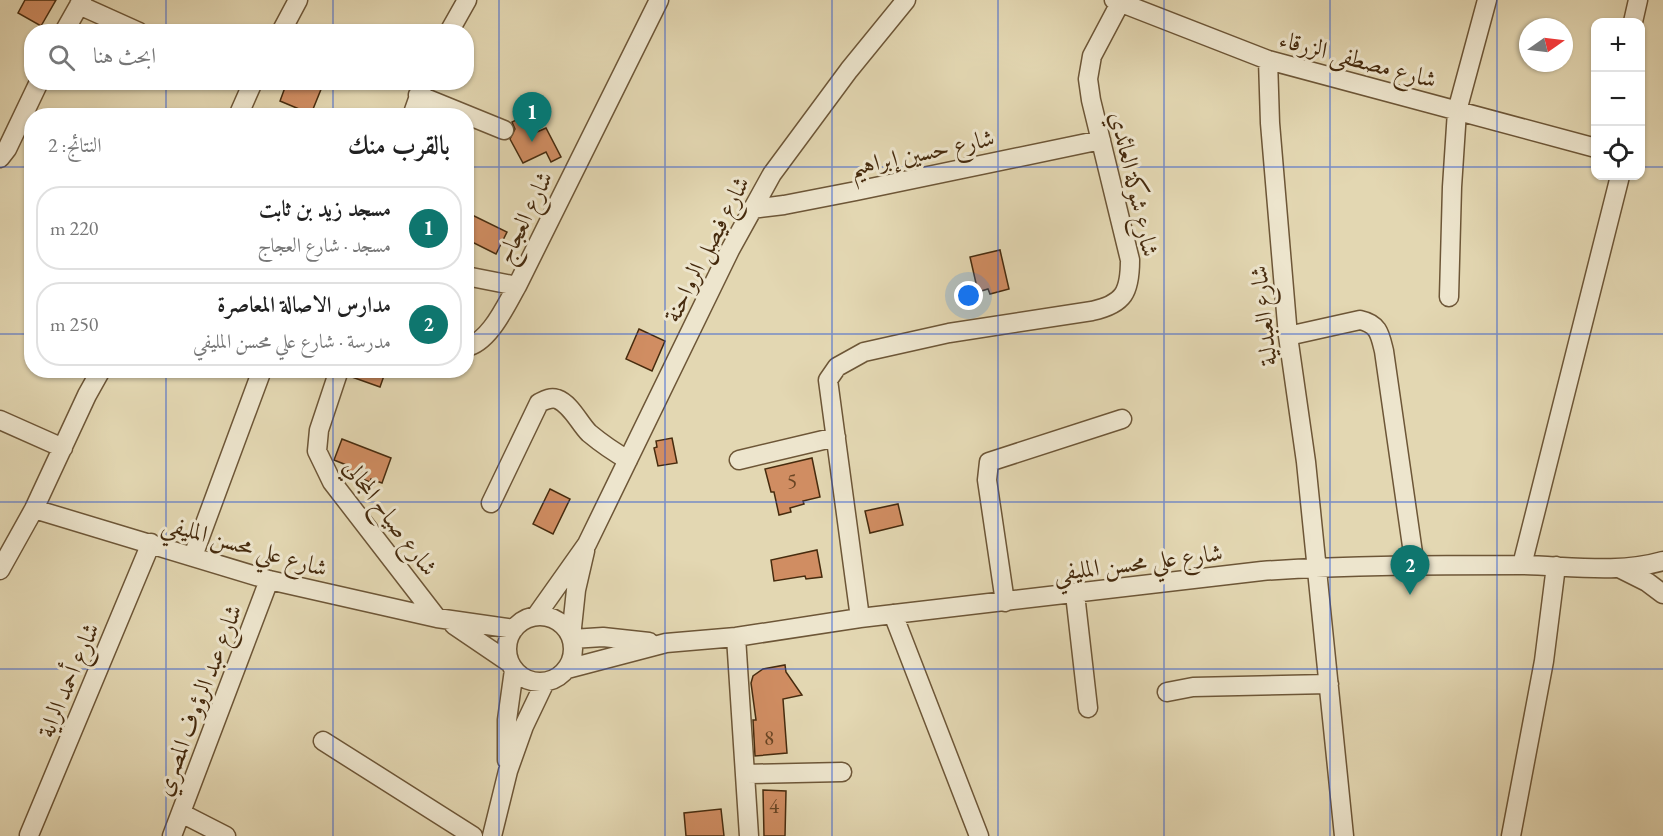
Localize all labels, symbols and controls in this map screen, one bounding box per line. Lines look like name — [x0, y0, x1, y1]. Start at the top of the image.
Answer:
north arrow — [1519, 18, 1573, 72]
map controls — [1591, 18, 1645, 180]
button: + — [1591, 18, 1645, 72]
street label: شارع مصطفى الزرقاء — [1275, 23, 1440, 100]
search box — [24, 24, 474, 90]
icon: search — [45, 41, 78, 74]
text: ابحث هنا — [93, 41, 156, 70]
button: − — [1591, 72, 1645, 126]
pin: 1 — [512, 92, 552, 142]
street label: شارع شوكة العائدي — [1098, 108, 1167, 261]
street label: شارع حسين إبراهيم — [847, 122, 999, 191]
button: locate — [1591, 126, 1645, 180]
text: بالقرب منك — [348, 128, 450, 162]
text: النتائج: 2 — [48, 132, 102, 158]
street label: شارع العجاج — [488, 166, 565, 271]
street label: شارع فيصل الرواحنة — [656, 171, 761, 330]
text: مسجد زيد بن ثابت — [259, 194, 391, 223]
text: 220 m — [50, 215, 98, 241]
text: 1 — [423, 215, 434, 241]
text: مسجد · شارع العجاج — [257, 232, 391, 258]
street label: شارع العبدلية — [1242, 264, 1289, 368]
your location — [954, 281, 983, 310]
text: مدارس الاصالة المعاصرة — [217, 290, 391, 319]
text: 250 m — [50, 311, 98, 337]
text: 2 — [423, 311, 434, 337]
text: مدرسة · شارع علي محسن المليفي — [193, 328, 391, 354]
street label: شارع صياح المجالي — [332, 452, 445, 585]
house number: 5 — [787, 467, 797, 494]
street label: شارع علي محسن المليفي — [157, 507, 331, 591]
street label: شارع علي محسن المليفي — [1052, 536, 1225, 596]
pin: 2 — [1390, 546, 1430, 595]
street label: شارع عبد الرؤوف المصري — [147, 600, 253, 802]
street label: شارع أحمد الراية — [29, 617, 111, 744]
house number: 8 — [764, 724, 774, 751]
house number: 4 — [769, 792, 780, 819]

